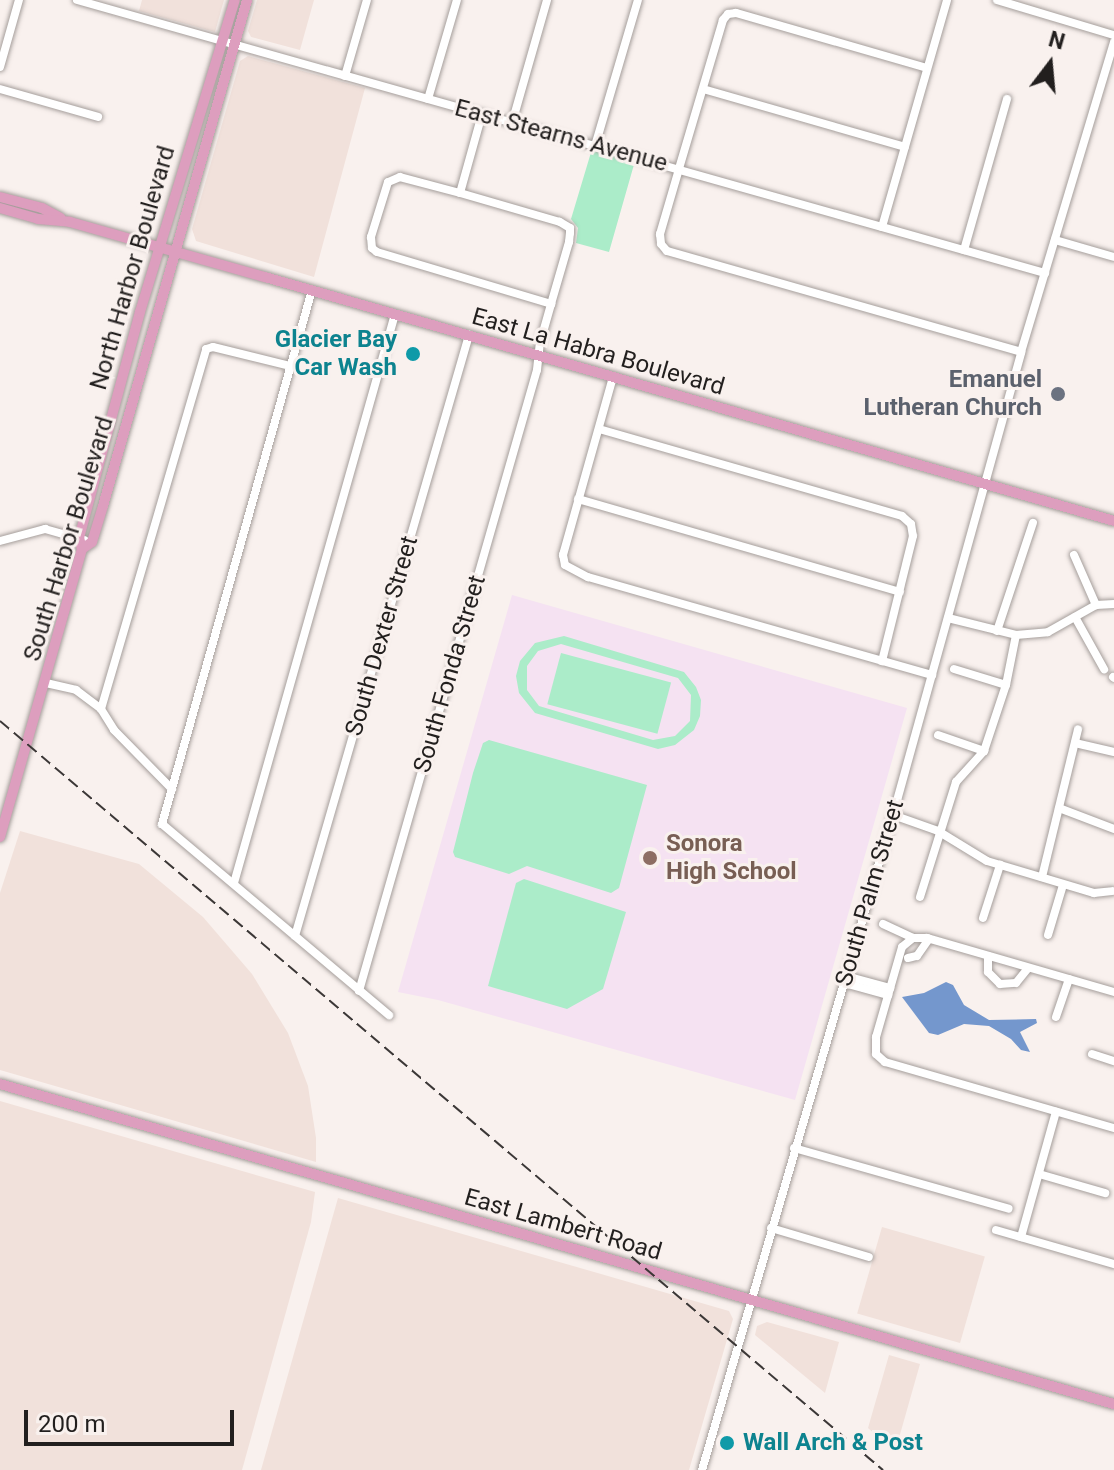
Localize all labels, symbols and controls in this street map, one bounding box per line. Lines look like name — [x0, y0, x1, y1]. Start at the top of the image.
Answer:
north arrow — [1010, 24, 1090, 104]
text: N — [1046, 26, 1068, 55]
street label: East Stearns Avenue — [452, 94, 670, 178]
street label: North Harbor Boulevard — [84, 143, 182, 393]
street label: East La Habra Boulevard — [468, 302, 728, 402]
place label: Glacier Bay Car Wash — [275, 326, 397, 382]
marker: Glacier Bay Car Wash — [404, 345, 422, 363]
place label: Emanuel Lutheran Church — [864, 366, 1042, 422]
marker: Emanuel Lutheran Church — [1049, 385, 1067, 403]
street label: South Harbor Boulevard — [18, 413, 120, 665]
street label: South Dexter Street — [340, 533, 424, 739]
street label: South Fonda Street — [408, 572, 492, 776]
street label: South Palm Street — [830, 797, 910, 989]
place label: Sonora High School — [666, 830, 797, 886]
marker: Sonora High School — [641, 849, 659, 867]
street label: East Lambert Road — [461, 1183, 665, 1267]
scale bar — [28, 1394, 238, 1444]
text: 200 m — [38, 1410, 105, 1438]
place label: Wall Arch & Post — [743, 1429, 923, 1457]
marker: Wall Arch & Post — [718, 1434, 736, 1452]

